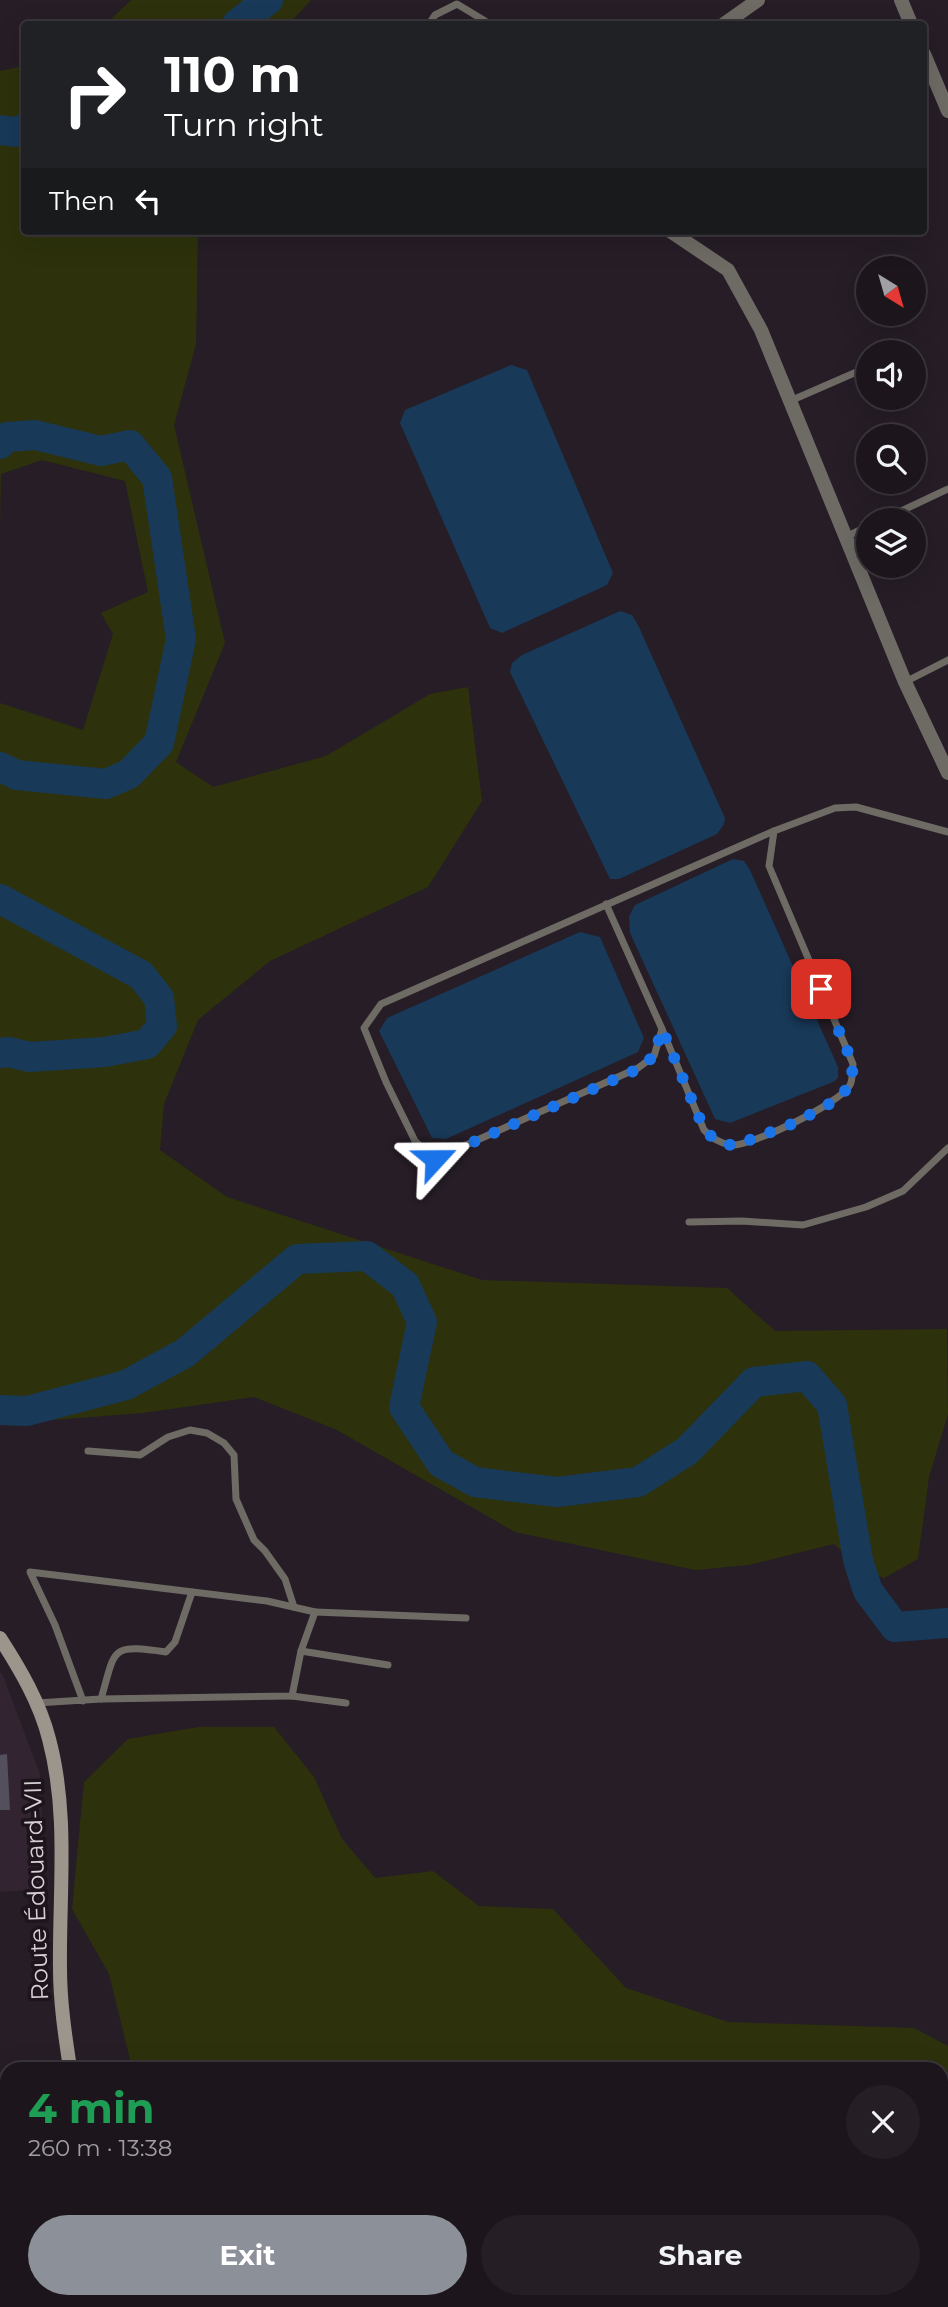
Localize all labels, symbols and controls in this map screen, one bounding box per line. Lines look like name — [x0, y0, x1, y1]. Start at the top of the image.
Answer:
text: 110 m — [164, 45, 301, 104]
icon: right — [49, 49, 140, 140]
text: Turn right — [164, 105, 324, 144]
icon: left — [129, 182, 167, 220]
text: Then — [49, 185, 115, 217]
north arrow — [856, 256, 926, 326]
map controls — [856, 256, 926, 578]
button: sound — [856, 340, 926, 410]
button: search — [856, 424, 926, 494]
button: layers — [856, 508, 926, 578]
pin — [791, 959, 851, 1019]
icon: arrive — [802, 970, 840, 1008]
position arrow — [398, 1122, 472, 1196]
street label: Route Édouard-VII — [18, 1779, 54, 2001]
text: 4 min — [28, 2082, 155, 2134]
button: close — [846, 2085, 920, 2159]
text: 260 m · 13:38 — [28, 2134, 172, 2162]
button: Exit — [28, 2215, 467, 2295]
button: Share — [481, 2215, 920, 2295]

